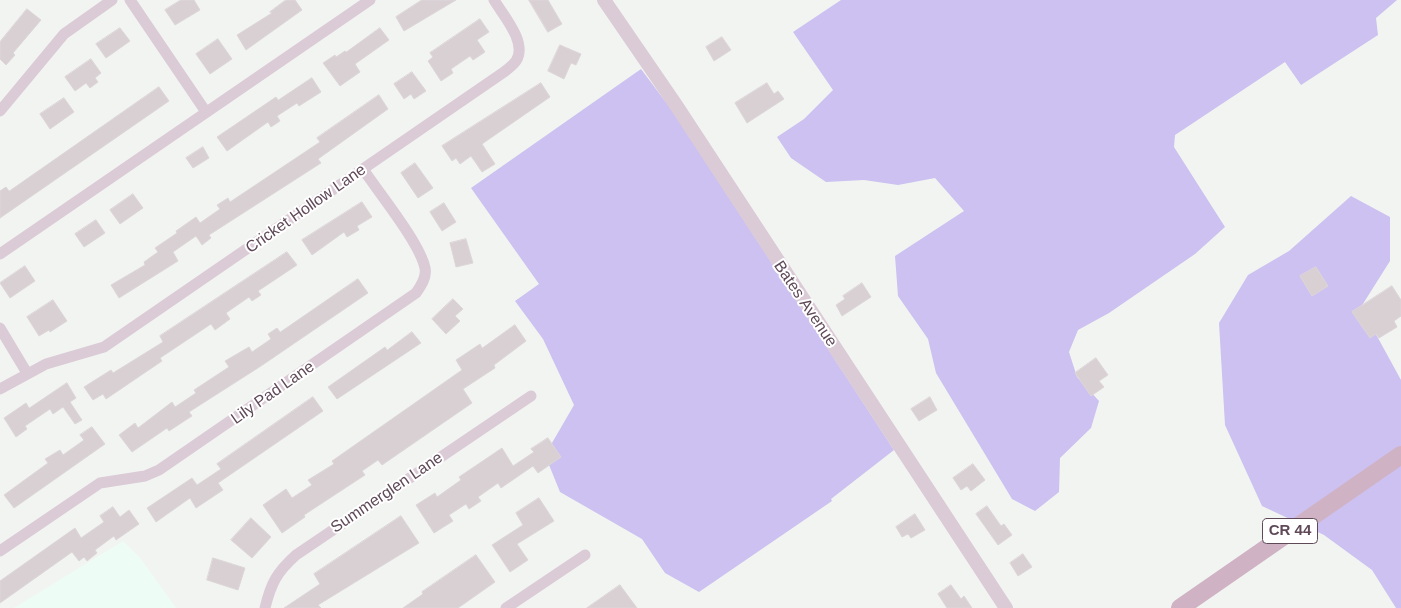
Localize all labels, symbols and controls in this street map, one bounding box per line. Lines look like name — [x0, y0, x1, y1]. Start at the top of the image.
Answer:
street label: Cricket Hollow Lane — [242, 160, 370, 258]
street label: Bates Avenue — [769, 257, 841, 351]
street label: Lily Pad Lane — [228, 357, 318, 429]
street label: Summerglen Lane — [327, 448, 447, 538]
road number: CR 44 — [1262, 518, 1318, 544]

